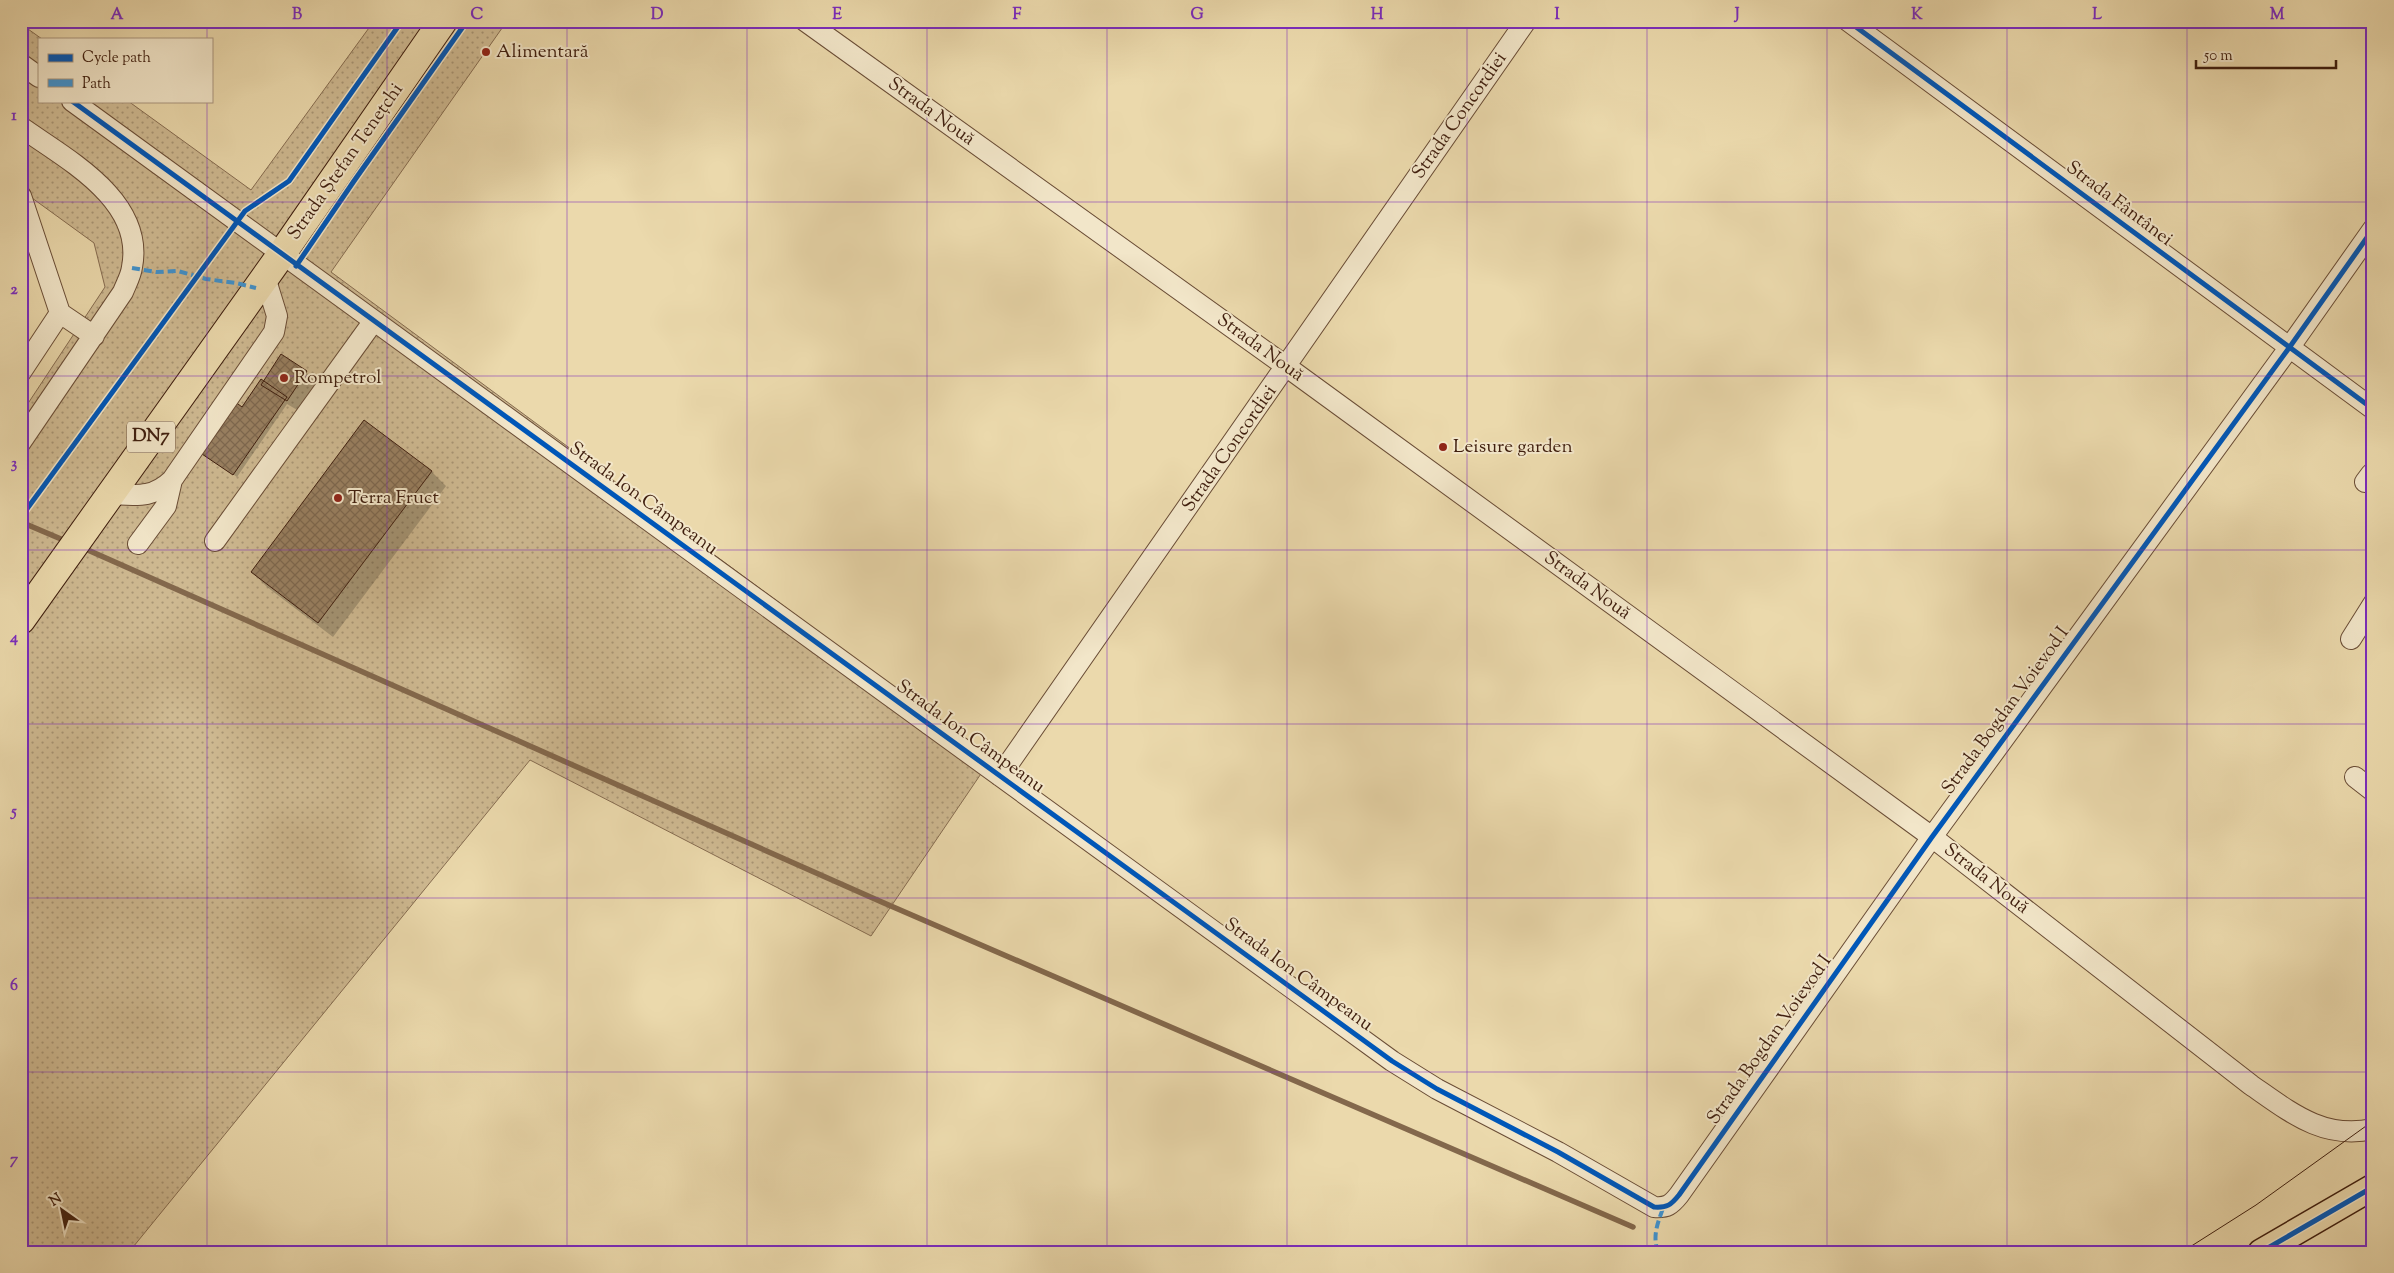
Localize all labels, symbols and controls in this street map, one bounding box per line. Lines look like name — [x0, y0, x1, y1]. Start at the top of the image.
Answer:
text: A — [111, 4, 124, 27]
text: B — [292, 4, 302, 27]
text: C — [471, 4, 484, 27]
text: D — [651, 4, 664, 27]
text: E — [832, 4, 842, 27]
text: F — [1013, 4, 1022, 27]
text: G — [1190, 4, 1204, 27]
text: H — [1371, 4, 1384, 27]
text: I — [1554, 4, 1560, 27]
text: J — [1733, 4, 1740, 27]
text: K — [1911, 4, 1923, 27]
text: L — [2092, 4, 2102, 27]
text: M — [2270, 4, 2285, 27]
legend — [38, 38, 212, 102]
scale bar — [2196, 38, 2336, 70]
place label: Alimentară — [496, 39, 589, 66]
marker: Alimentară — [480, 46, 492, 58]
text: 50 m — [2203, 46, 2233, 67]
street label: Strada Concordiei — [1406, 47, 1514, 185]
text: Cycle path — [82, 48, 151, 69]
street label: Strada Nouă — [882, 71, 980, 153]
text: Path — [82, 74, 111, 95]
street label: Strada Ștefan Tenețchi — [282, 78, 410, 246]
text: 1 — [11, 105, 17, 128]
street label: Strada Fântânei — [2060, 155, 2178, 253]
text: 2 — [10, 279, 18, 302]
street label: Strada Nouă — [1211, 307, 1309, 389]
place label: Rompetrol — [294, 365, 382, 392]
marker: Rompetrol — [278, 372, 290, 384]
street label: Strada Concordiei — [1176, 380, 1284, 518]
road number: DN7 — [127, 422, 175, 452]
place label: Leisure garden — [1453, 434, 1573, 461]
street label: Strada Ion Câmpeanu — [563, 436, 723, 562]
marker: Leisure garden — [1437, 441, 1449, 453]
text: 3 — [11, 453, 18, 476]
place label: Terra Fruct — [348, 485, 439, 512]
marker: Terra Fruct — [332, 492, 344, 504]
street label: Strada Nouă — [1538, 545, 1636, 627]
street label: Strada Bogdan Voievod I — [1936, 621, 2076, 801]
text: 4 — [9, 627, 18, 650]
street label: Strada Ion Câmpeanu — [890, 674, 1050, 800]
text: 5 — [9, 801, 17, 824]
street label: Strada Nouă — [1938, 837, 2035, 921]
street label: Strada Ion Câmpeanu — [1218, 912, 1378, 1038]
street label: Strada Bogdan Voievod I — [1701, 950, 1839, 1130]
text: 6 — [10, 975, 18, 998]
text: 7 — [10, 1149, 19, 1172]
north arrow — [38, 1186, 88, 1236]
text: N — [46, 1189, 66, 1212]

